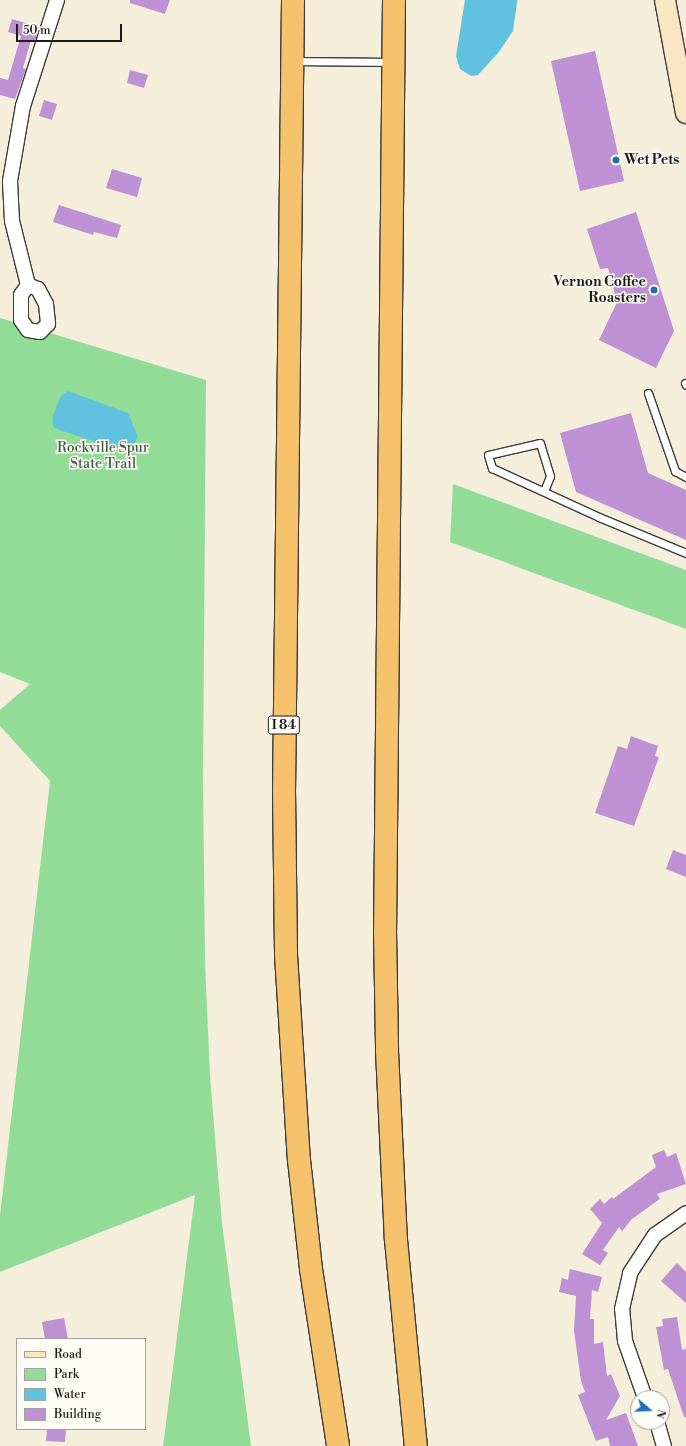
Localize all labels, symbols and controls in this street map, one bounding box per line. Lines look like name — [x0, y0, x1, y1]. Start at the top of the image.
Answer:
scale bar — [18, 16, 124, 42]
text: 50 m — [23, 23, 51, 38]
place label: Wet Pets — [624, 152, 679, 168]
marker: Wet Pets — [611, 155, 621, 165]
place label: Vernon Coffee Roasters — [553, 274, 646, 306]
marker: Vernon Coffee Roasters — [649, 285, 659, 295]
park label: Rockville Spur State Trail — [57, 440, 149, 472]
road number: I 84 — [267, 714, 301, 736]
legend — [16, 1338, 146, 1430]
text: Road — [54, 1347, 82, 1362]
text: Park — [54, 1367, 79, 1382]
text: Water — [54, 1387, 86, 1402]
north arrow — [630, 1390, 670, 1430]
text: Building — [54, 1407, 101, 1422]
text: N — [652, 1407, 668, 1420]

